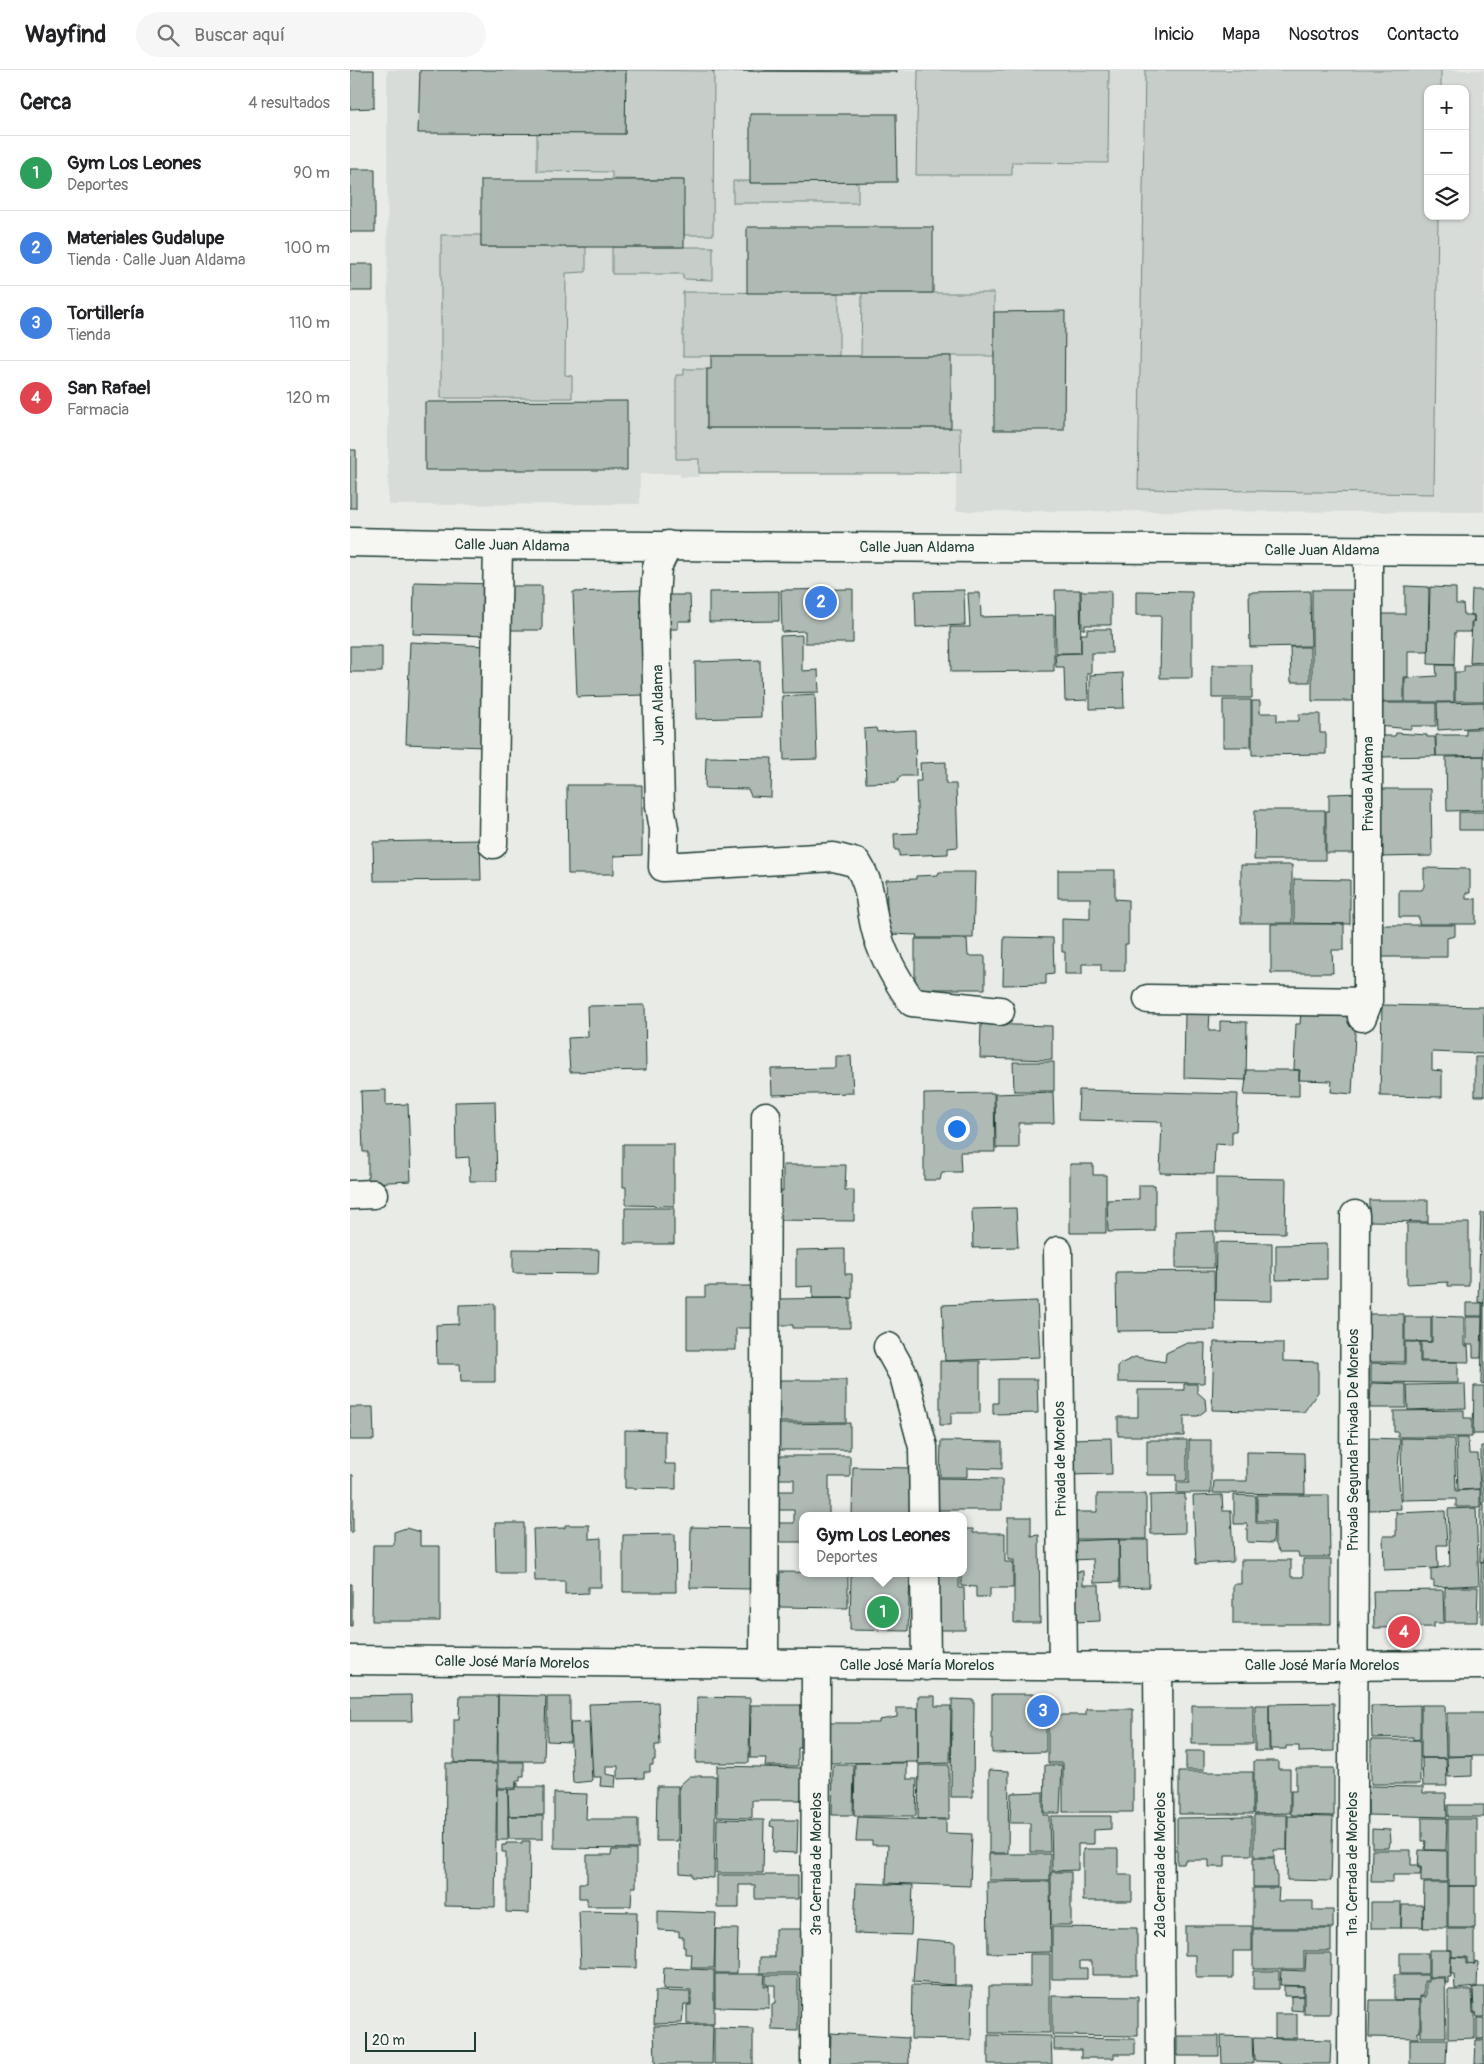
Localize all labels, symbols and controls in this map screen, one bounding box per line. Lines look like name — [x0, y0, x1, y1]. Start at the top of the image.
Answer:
search box — [136, 12, 486, 57]
text: Wayfind — [25, 20, 106, 49]
icon: search — [154, 21, 182, 49]
text: Buscar aquí — [194, 23, 285, 47]
text: Inicio — [1153, 23, 1194, 46]
text: Mapa — [1222, 23, 1260, 46]
text: Nosotros — [1288, 23, 1359, 46]
text: Contacto — [1387, 23, 1459, 46]
map controls — [1424, 85, 1469, 220]
button: + — [1424, 85, 1469, 130]
text: Cerca — [20, 89, 71, 116]
text: 4 resultados — [248, 93, 330, 113]
button: − — [1424, 130, 1469, 175]
text: Gym Los Leones — [67, 151, 201, 175]
text: 1 — [33, 163, 39, 183]
text: 90 m — [293, 163, 330, 183]
text: Deportes — [67, 175, 128, 195]
button: layers — [1424, 175, 1469, 220]
text: Materiales Gudalupe — [67, 226, 224, 250]
text: 2 — [32, 238, 40, 258]
text: 100 m — [284, 238, 330, 258]
text: Tienda · Calle Juan Aldama — [67, 250, 245, 270]
text: Tortillería — [67, 301, 144, 325]
text: 3 — [32, 313, 40, 333]
text: 110 m — [289, 313, 330, 333]
text: Tienda — [67, 325, 111, 345]
text: San Rafael — [67, 376, 151, 400]
text: 4 — [31, 388, 41, 408]
text: 120 m — [286, 388, 330, 408]
text: Farmacia — [67, 400, 129, 420]
street label: Calle Juan Aldama — [454, 535, 570, 556]
street label: Calle Juan Aldama — [860, 538, 974, 557]
street label: Calle Juan Aldama — [1265, 541, 1379, 560]
pin: 2 — [805, 583, 837, 621]
street label: Juan Aldama — [648, 664, 669, 746]
street label: Privada Aldama — [1359, 736, 1378, 832]
your location — [944, 1116, 970, 1142]
street label: Privada Segunda Privada De Morelos — [1344, 1328, 1363, 1551]
street label: Privada de Morelos — [1050, 1401, 1071, 1517]
popup — [799, 1512, 967, 1577]
text: Gym Los Leones — [816, 1523, 950, 1547]
text: Deportes — [816, 1547, 877, 1567]
pin: 1 — [867, 1593, 899, 1631]
pin: 4 — [1388, 1613, 1420, 1651]
street label: Calle José María Morelos — [435, 1652, 590, 1673]
street label: Calle José María Morelos — [840, 1656, 994, 1675]
street label: Calle José María Morelos — [1245, 1656, 1399, 1675]
pin: 3 — [1027, 1692, 1059, 1730]
street label: 1ra. Cerrada de Morelos — [1343, 1791, 1362, 1936]
street label: 3ra Cerrada de Morelos — [807, 1792, 826, 1936]
street label: 2da Cerrada de Morelos — [1151, 1792, 1170, 1938]
scale bar — [365, 2029, 476, 2052]
text: 20 m — [372, 2032, 405, 2049]

